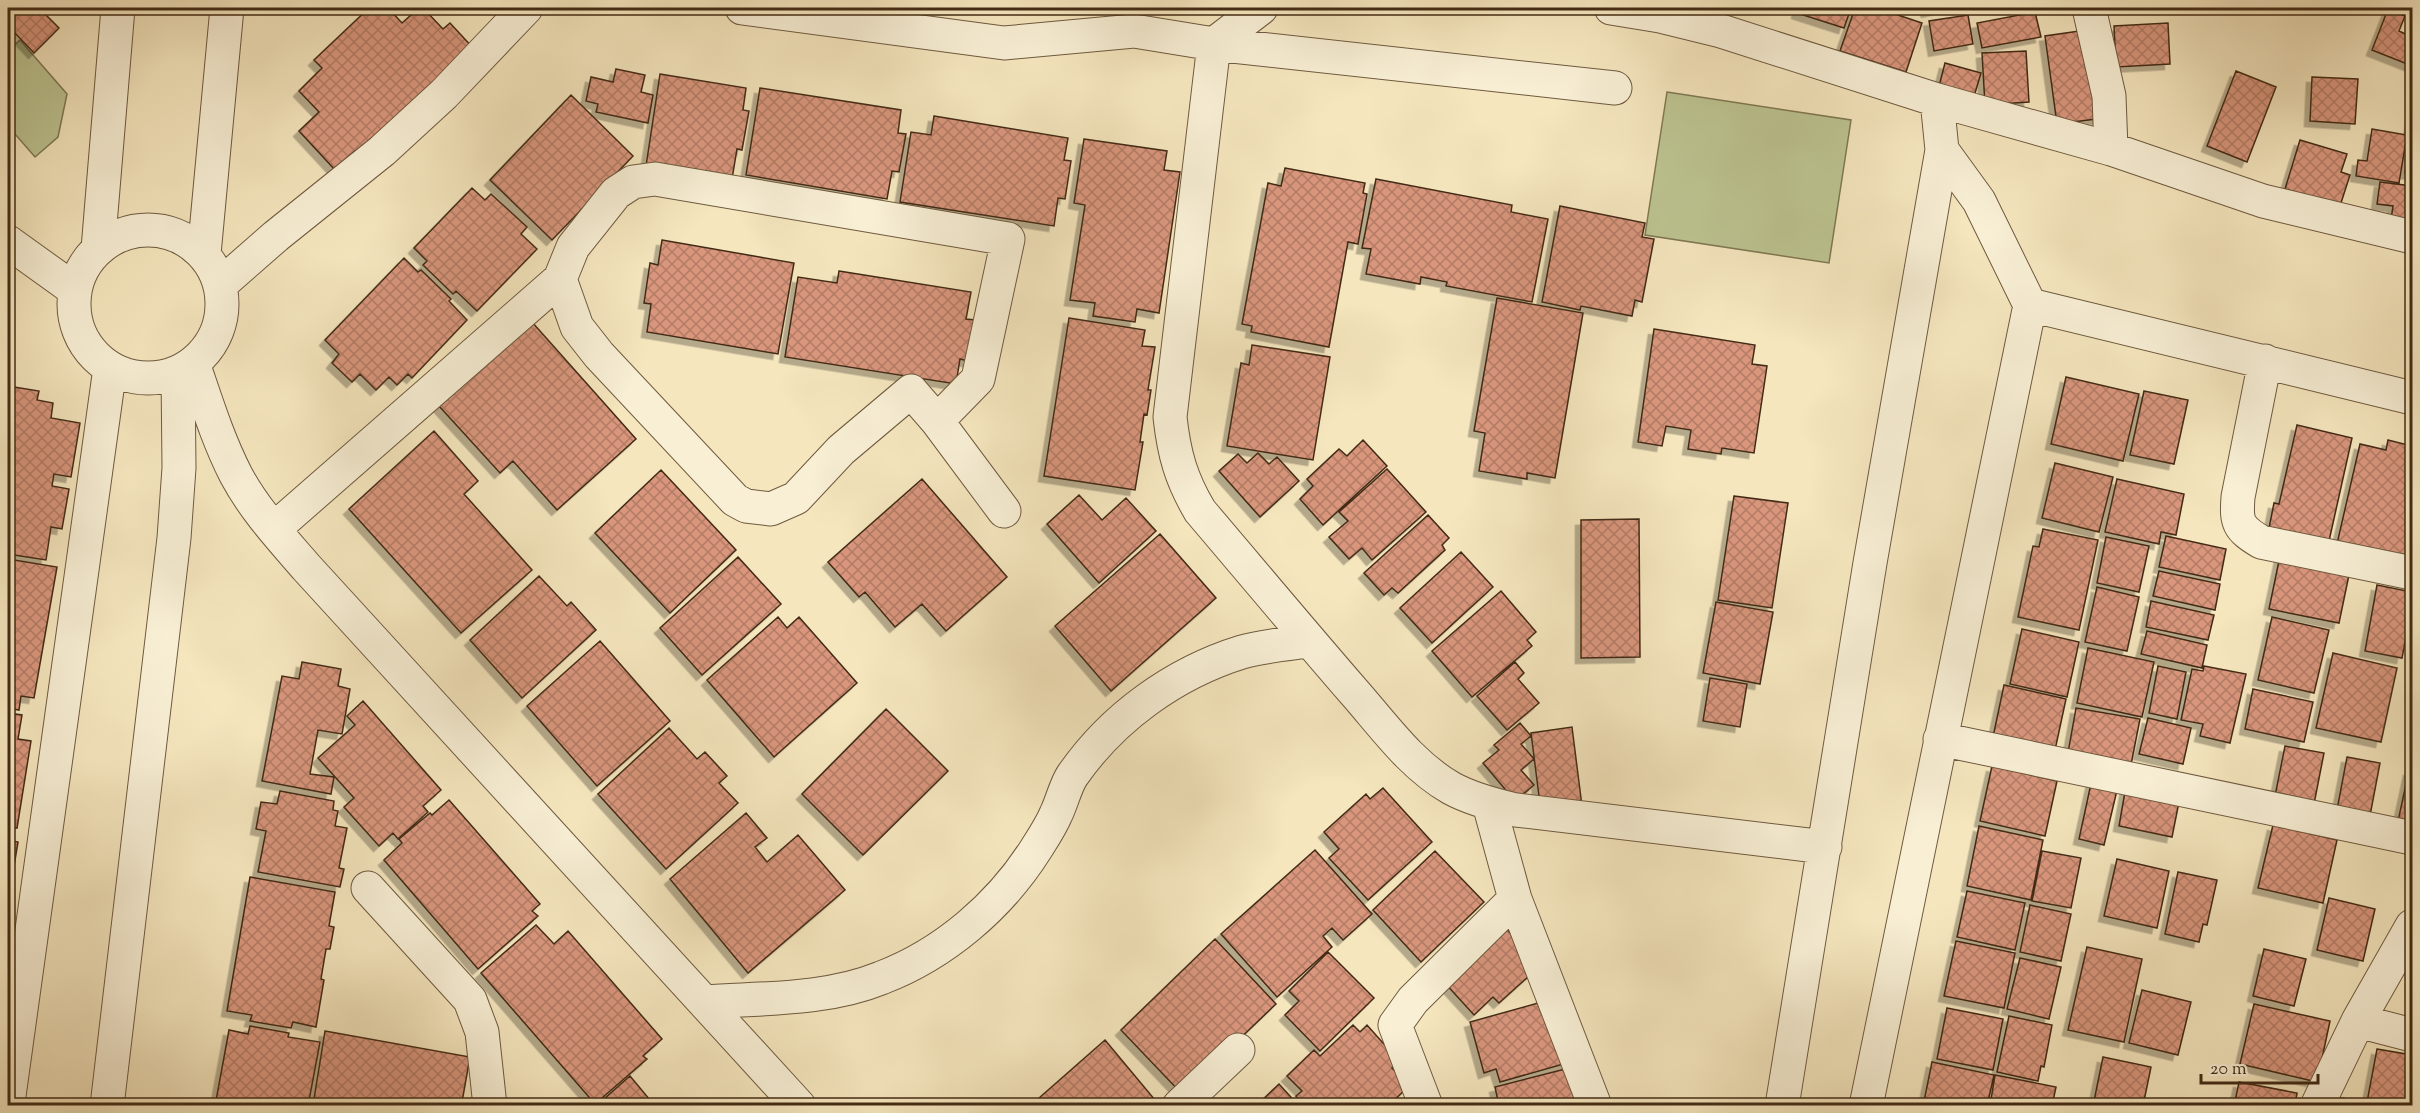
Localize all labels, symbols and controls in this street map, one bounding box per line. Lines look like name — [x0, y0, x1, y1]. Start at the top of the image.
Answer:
scale bar — [2201, 1047, 2318, 1085]
text: 20 m — [2210, 1057, 2247, 1083]

